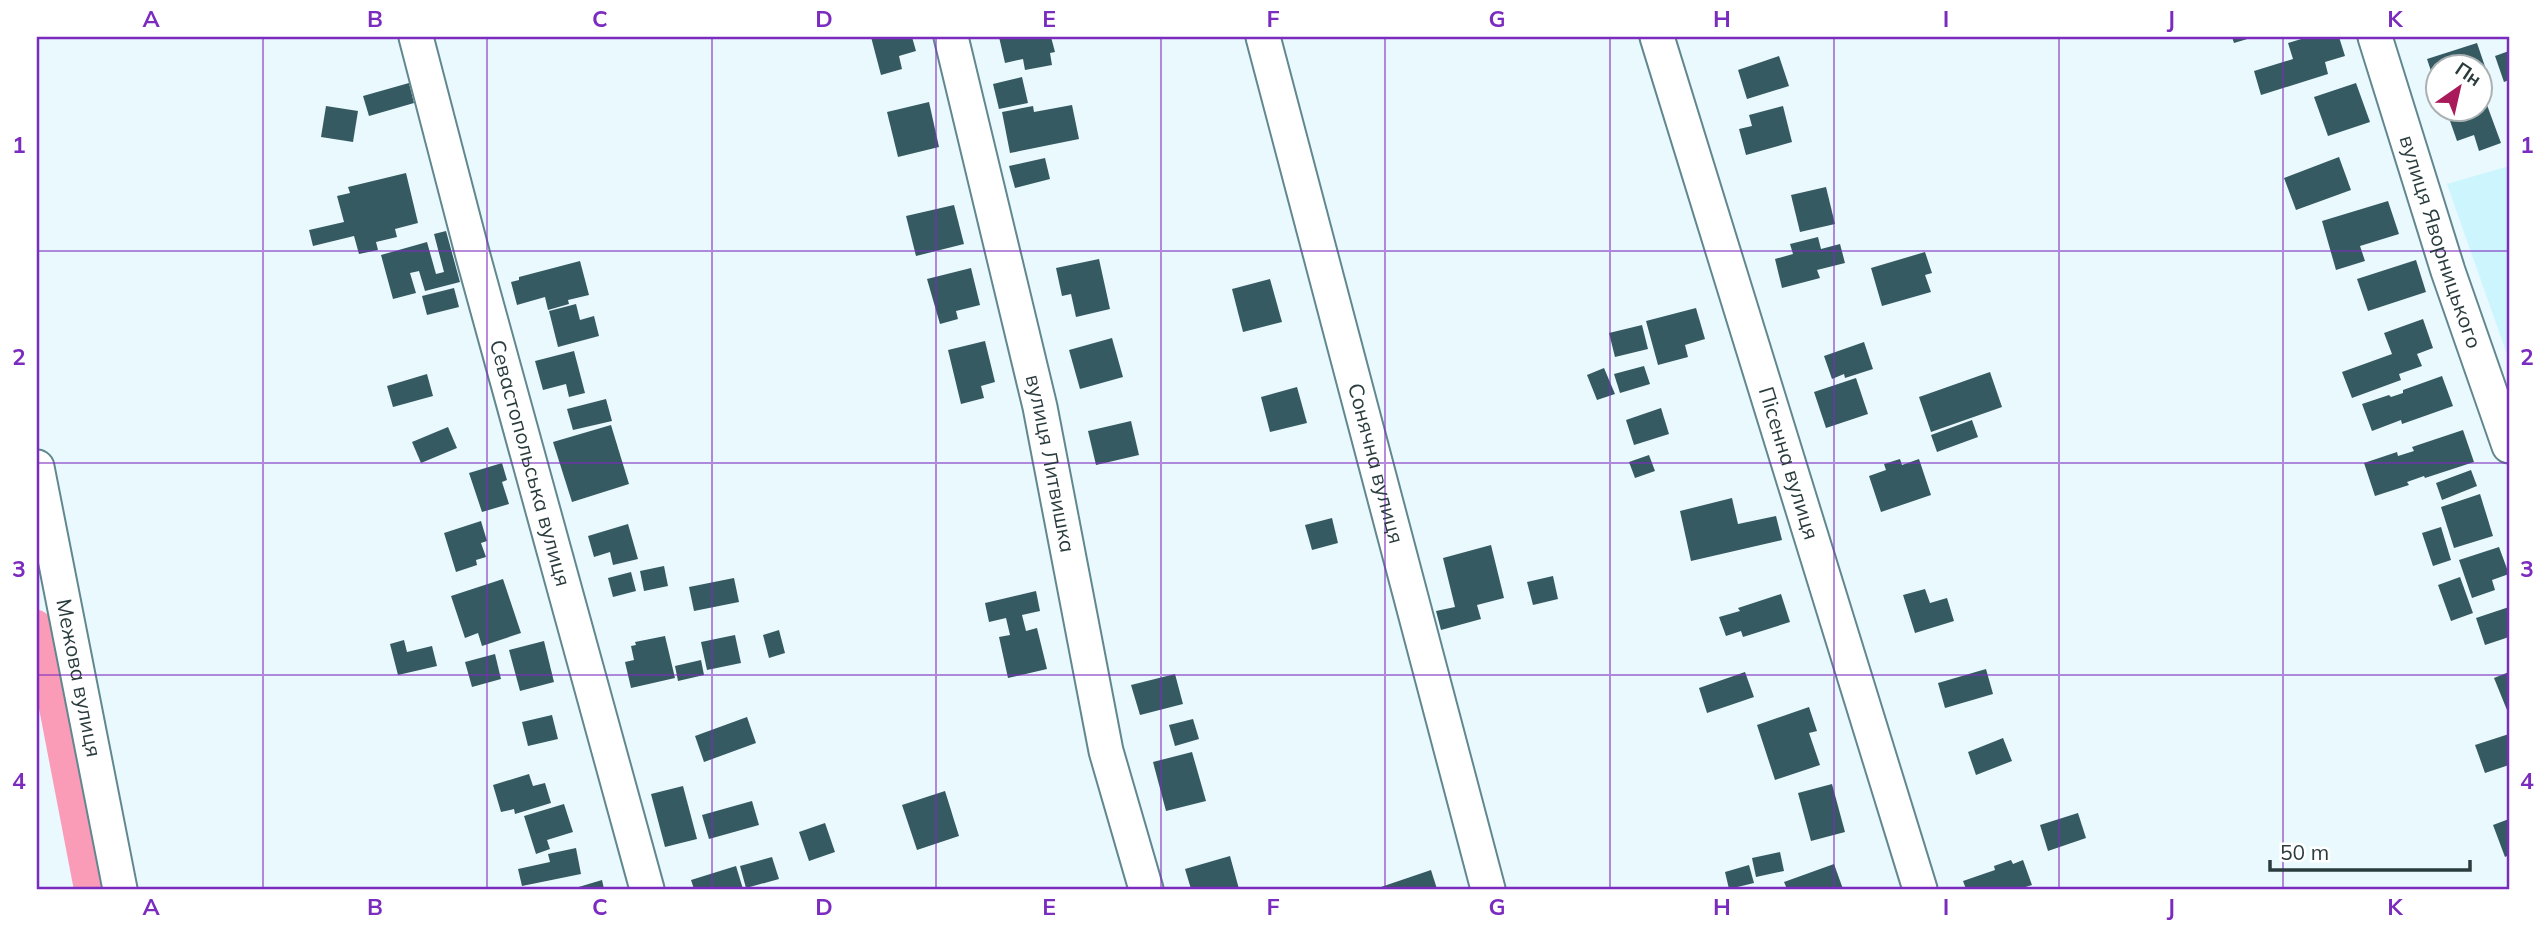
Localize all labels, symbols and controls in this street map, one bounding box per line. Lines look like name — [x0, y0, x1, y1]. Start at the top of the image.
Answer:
text: A — [142, 4, 160, 33]
text: B — [367, 4, 383, 33]
text: C — [592, 4, 608, 33]
text: D — [815, 4, 833, 33]
text: E — [1042, 4, 1056, 33]
text: F — [1266, 4, 1280, 33]
text: G — [1488, 4, 1506, 33]
text: H — [1713, 4, 1731, 33]
text: I — [1943, 4, 1949, 33]
text: J — [2167, 4, 2175, 33]
text: K — [2387, 4, 2404, 33]
north arrow — [2424, 52, 2494, 122]
text: Пн — [2451, 57, 2486, 91]
text: 1 — [12, 130, 26, 159]
text: 1 — [2520, 130, 2534, 159]
street label: вулиця Яворницького — [2394, 132, 2488, 352]
street label: Севастопольська вулиця — [485, 337, 577, 589]
text: 2 — [12, 342, 26, 371]
text: 2 — [2520, 342, 2534, 371]
street label: вулиця Литвишка — [1021, 372, 1082, 554]
street label: Сонячна вулиця — [1343, 380, 1410, 546]
street label: Пісенна вулиця — [1754, 383, 1825, 542]
text: 3 — [12, 554, 26, 583]
text: 3 — [2520, 554, 2534, 583]
street label: Межова вулиця — [51, 597, 108, 759]
text: 4 — [12, 766, 26, 795]
text: 4 — [2520, 766, 2534, 795]
scale bar — [2270, 828, 2469, 872]
text: 50 m — [2280, 839, 2329, 865]
text: A — [142, 892, 160, 921]
text: B — [367, 892, 383, 921]
text: C — [592, 892, 608, 921]
text: D — [815, 892, 833, 921]
text: E — [1042, 892, 1056, 921]
text: F — [1266, 892, 1280, 921]
text: G — [1488, 892, 1506, 921]
text: H — [1713, 892, 1731, 921]
text: I — [1943, 892, 1949, 921]
text: J — [2167, 892, 2175, 921]
text: K — [2387, 892, 2404, 921]

